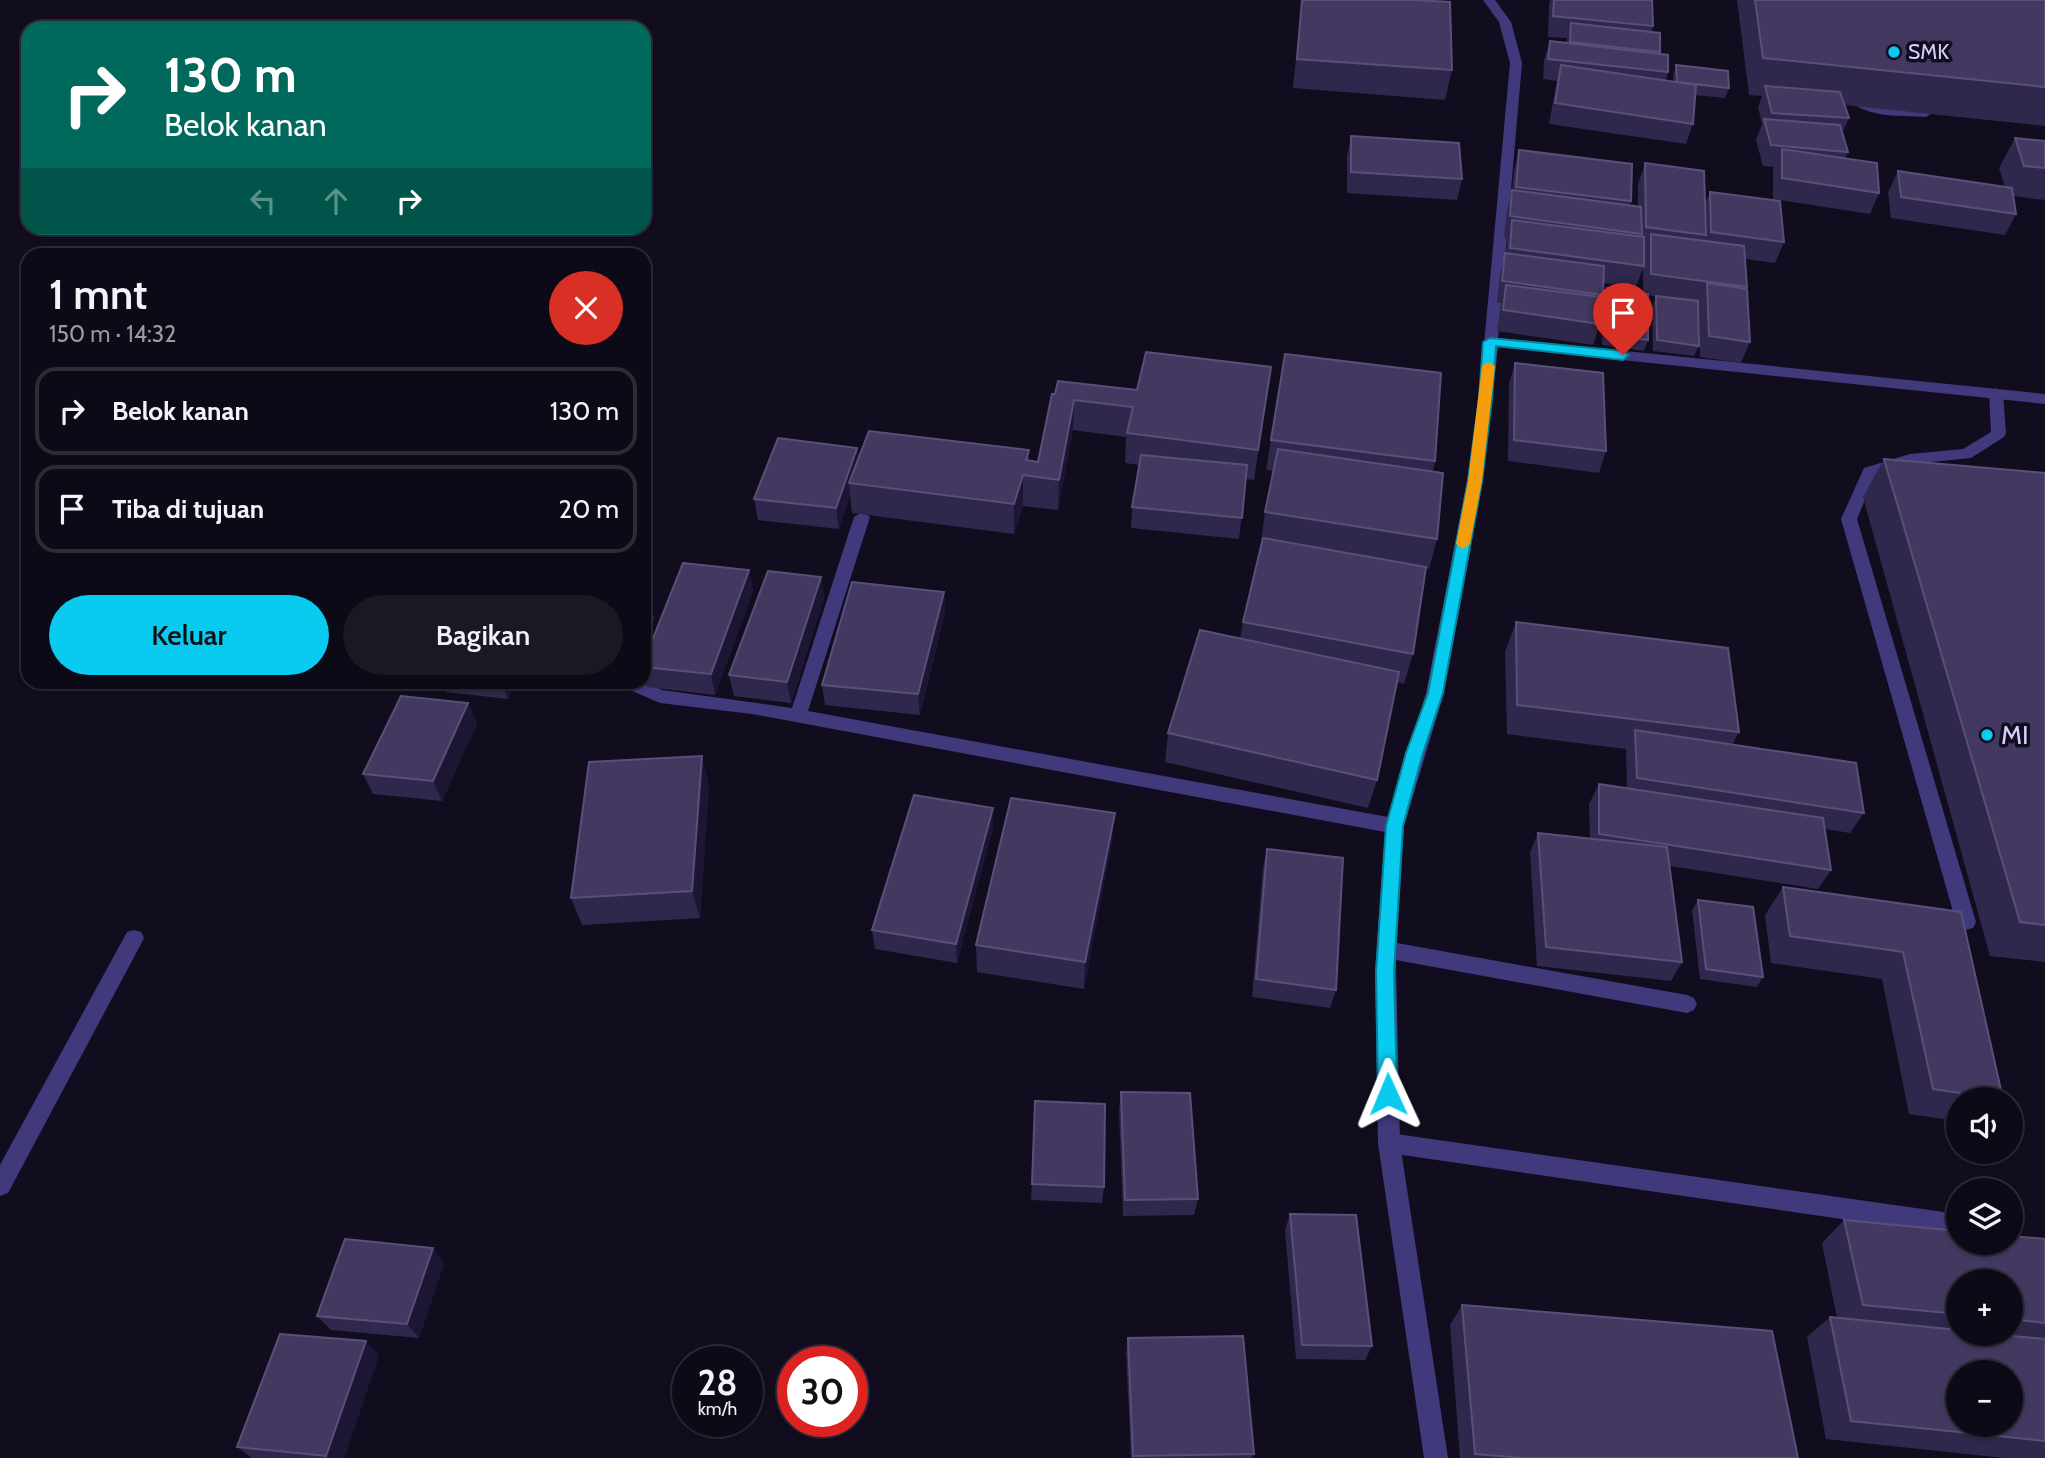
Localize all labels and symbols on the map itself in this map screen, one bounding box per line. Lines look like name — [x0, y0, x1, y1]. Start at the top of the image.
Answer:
place label: SMK — [1908, 39, 1949, 64]
marker: SMK — [1886, 44, 1902, 60]
pin — [1593, 283, 1653, 355]
place label: MI — [2001, 719, 2029, 751]
marker: MI — [1979, 727, 1995, 743]
position arrow — [1351, 1057, 1425, 1131]
speed limit sign: 30 — [777, 1346, 868, 1437]

